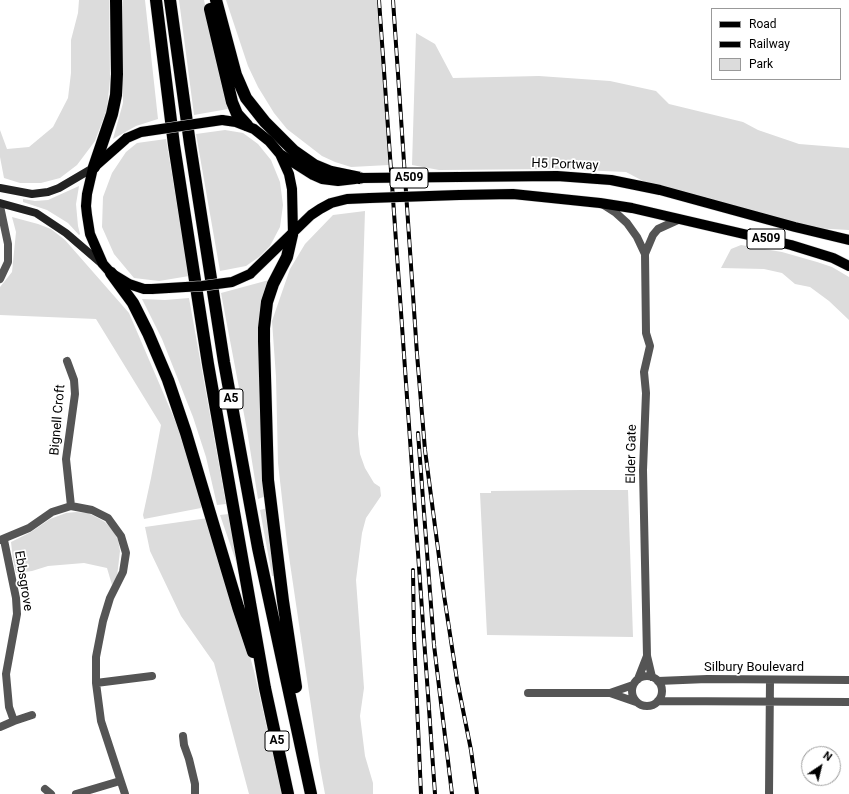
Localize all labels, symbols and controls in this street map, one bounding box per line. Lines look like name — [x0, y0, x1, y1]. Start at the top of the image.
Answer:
legend — [711, 8, 841, 80]
text: Road — [749, 17, 777, 31]
text: Railway — [749, 37, 790, 51]
text: Park — [749, 57, 773, 71]
street label: H5 Portway — [531, 156, 599, 174]
road number: A509 — [390, 168, 428, 188]
road number: A509 — [747, 229, 785, 249]
street label: Bignell Croft — [47, 384, 69, 456]
road number: A5 — [219, 389, 243, 409]
street label: Elder Gate — [624, 424, 640, 484]
street label: Ebbsgrove — [11, 550, 35, 612]
street label: Silbury Boulevard — [704, 660, 804, 676]
road number: A5 — [265, 731, 289, 751]
north arrow — [801, 746, 841, 786]
text: N — [821, 749, 834, 764]

